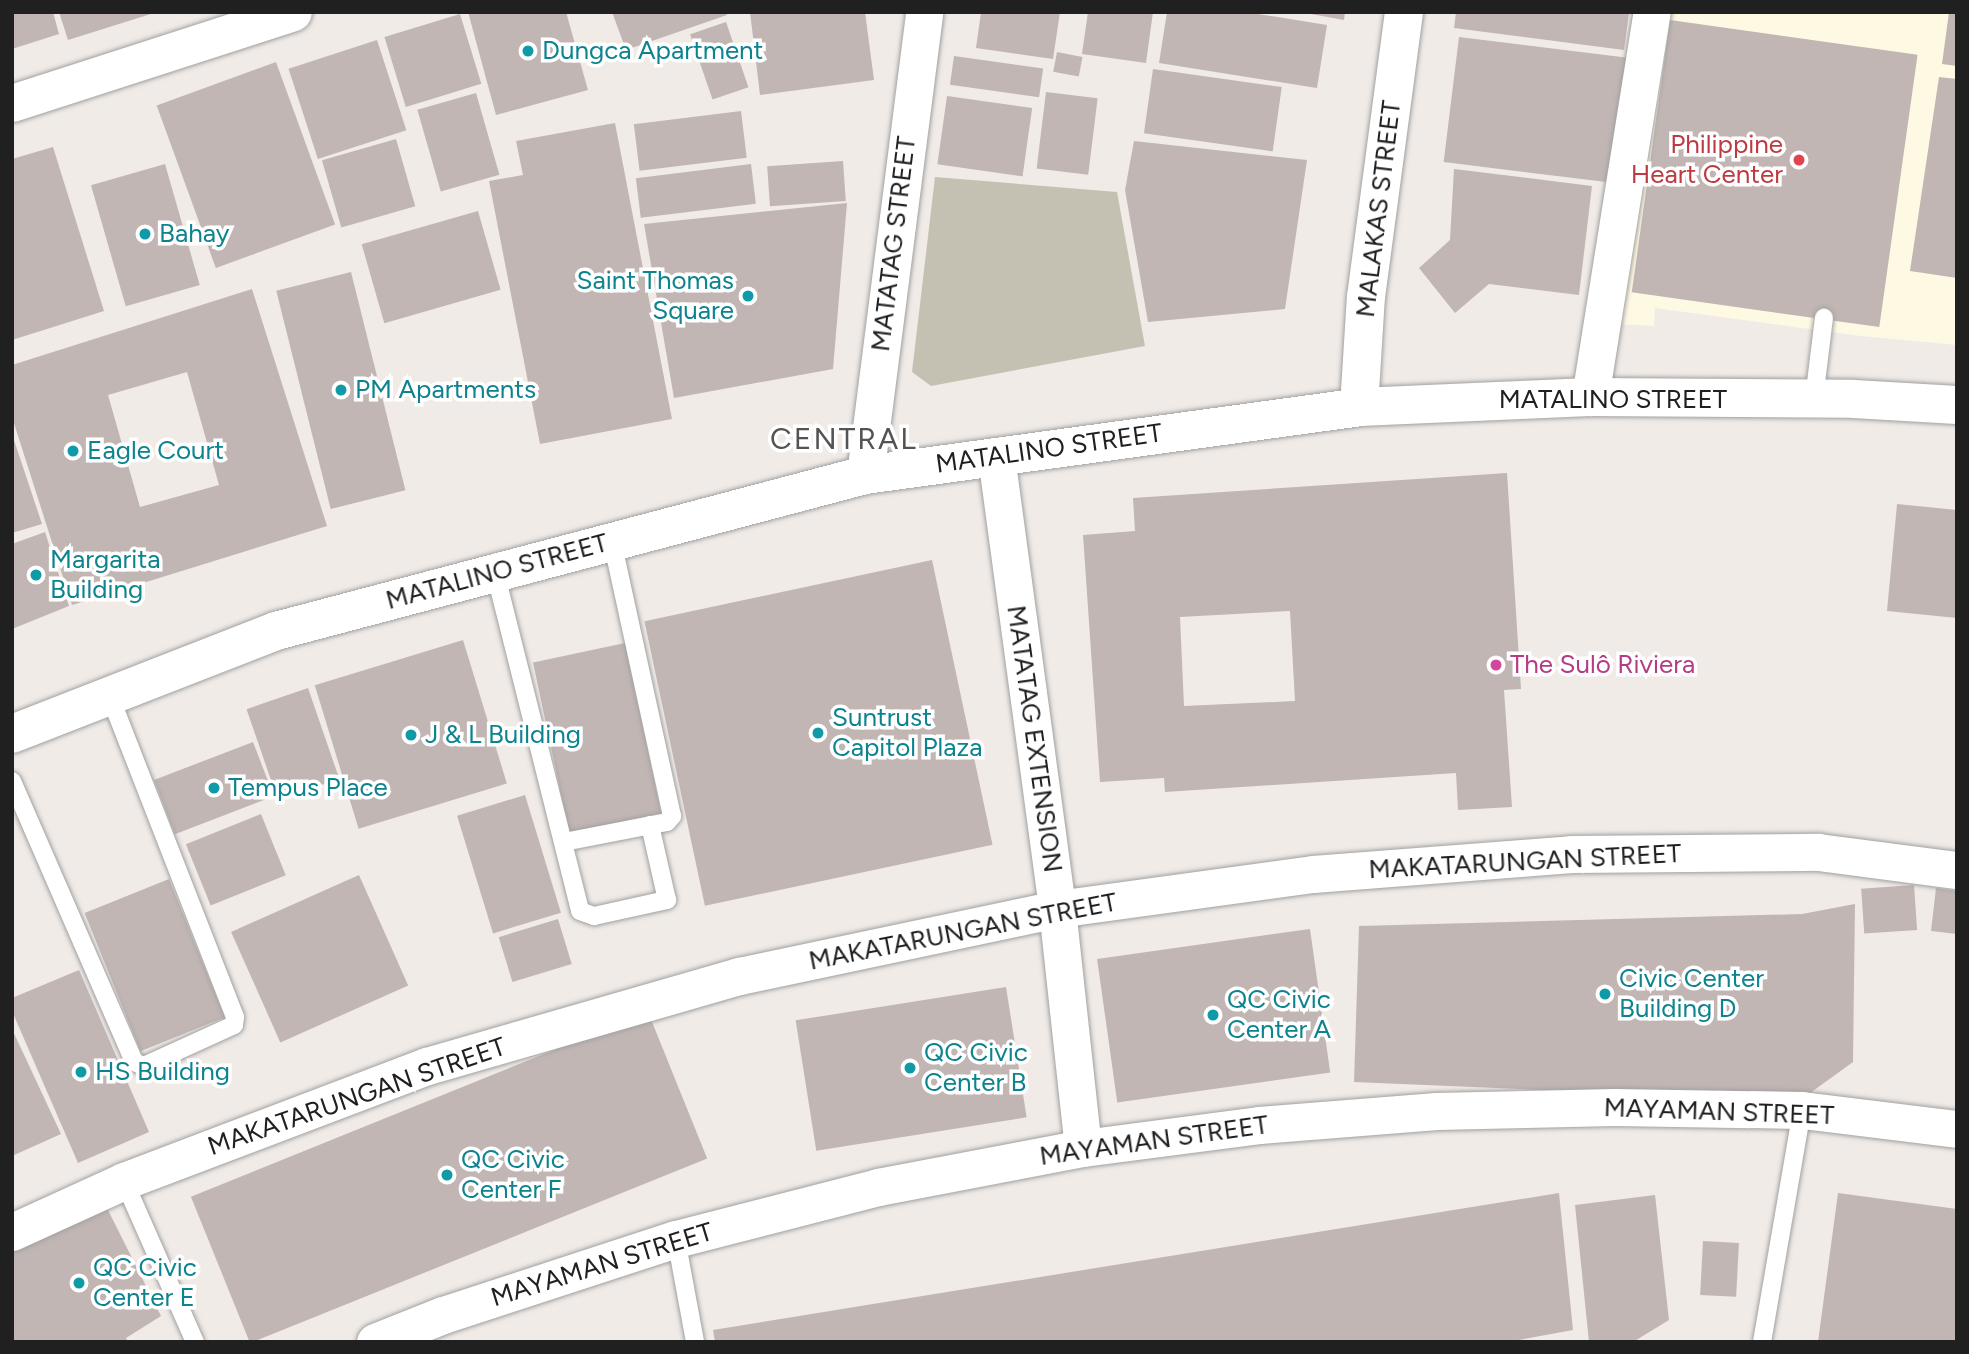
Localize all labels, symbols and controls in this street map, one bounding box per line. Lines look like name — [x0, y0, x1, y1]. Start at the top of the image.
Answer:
place label: Dungca Apartment — [542, 35, 763, 67]
marker: Dungca Apartment — [520, 43, 536, 59]
street label: MALAKAS STREET — [1350, 99, 1408, 319]
place label: Philippine Heart Center — [1631, 129, 1783, 190]
street label: MATATAG STREET — [865, 135, 923, 353]
marker: Philippine Heart Center — [1789, 150, 1809, 170]
place label: Bahay — [159, 218, 229, 250]
marker: Bahay — [137, 226, 153, 242]
place label: Saint Thomas Square — [577, 265, 734, 326]
marker: Saint Thomas Square — [740, 288, 756, 304]
place label: PM Apartments — [355, 374, 536, 406]
marker: PM Apartments — [333, 382, 349, 398]
street label: MATALINO STREET — [1499, 384, 1727, 416]
street label: MATALINO STREET — [934, 418, 1164, 480]
district label: CENTRAL — [771, 421, 917, 457]
place label: Eagle Court — [87, 435, 224, 467]
marker: Eagle Court — [65, 443, 81, 459]
street label: MATALINO STREET — [383, 527, 611, 617]
place label: Margarita Building — [50, 544, 160, 606]
marker: Margarita Building — [28, 567, 44, 583]
street label: MATATAG EXTENSION — [1000, 603, 1068, 875]
place label: The Sulô Riviera — [1510, 649, 1695, 681]
marker: The Sulô Riviera — [1488, 657, 1504, 673]
place label: Suntrust Capitol Plaza — [832, 702, 982, 764]
place label: J & L Building — [425, 719, 581, 751]
marker: Suntrust Capitol Plaza — [810, 725, 826, 741]
marker: J & L Building — [403, 727, 419, 743]
place label: Tempus Place — [228, 772, 388, 804]
marker: Tempus Place — [206, 780, 222, 796]
street label: MAKATARUNGAN STREET — [1368, 838, 1682, 886]
street label: MAKATARUNGAN STREET — [806, 887, 1120, 977]
place label: Civic Center Building D — [1619, 963, 1764, 1024]
place label: QC Civic Center A — [1227, 984, 1331, 1046]
marker: Civic Center Building D — [1597, 986, 1613, 1002]
marker: QC Civic Center A — [1205, 1007, 1221, 1023]
street label: MAKATARUNGAN STREET — [204, 1031, 510, 1163]
place label: QC Civic Center B — [924, 1037, 1028, 1098]
place label: HS Building — [95, 1056, 230, 1088]
marker: QC Civic Center B — [902, 1060, 918, 1076]
marker: HS Building — [73, 1064, 89, 1080]
street label: MAYAMAN STREET — [1603, 1092, 1835, 1132]
street label: MAYAMAN STREET — [1038, 1110, 1270, 1172]
place label: QC Civic Center F — [461, 1144, 565, 1206]
marker: QC Civic Center F — [439, 1167, 455, 1183]
street label: MAYAMAN STREET — [487, 1216, 717, 1314]
place label: QC Civic Center E — [93, 1252, 197, 1314]
marker: QC Civic Center E — [71, 1275, 87, 1291]

